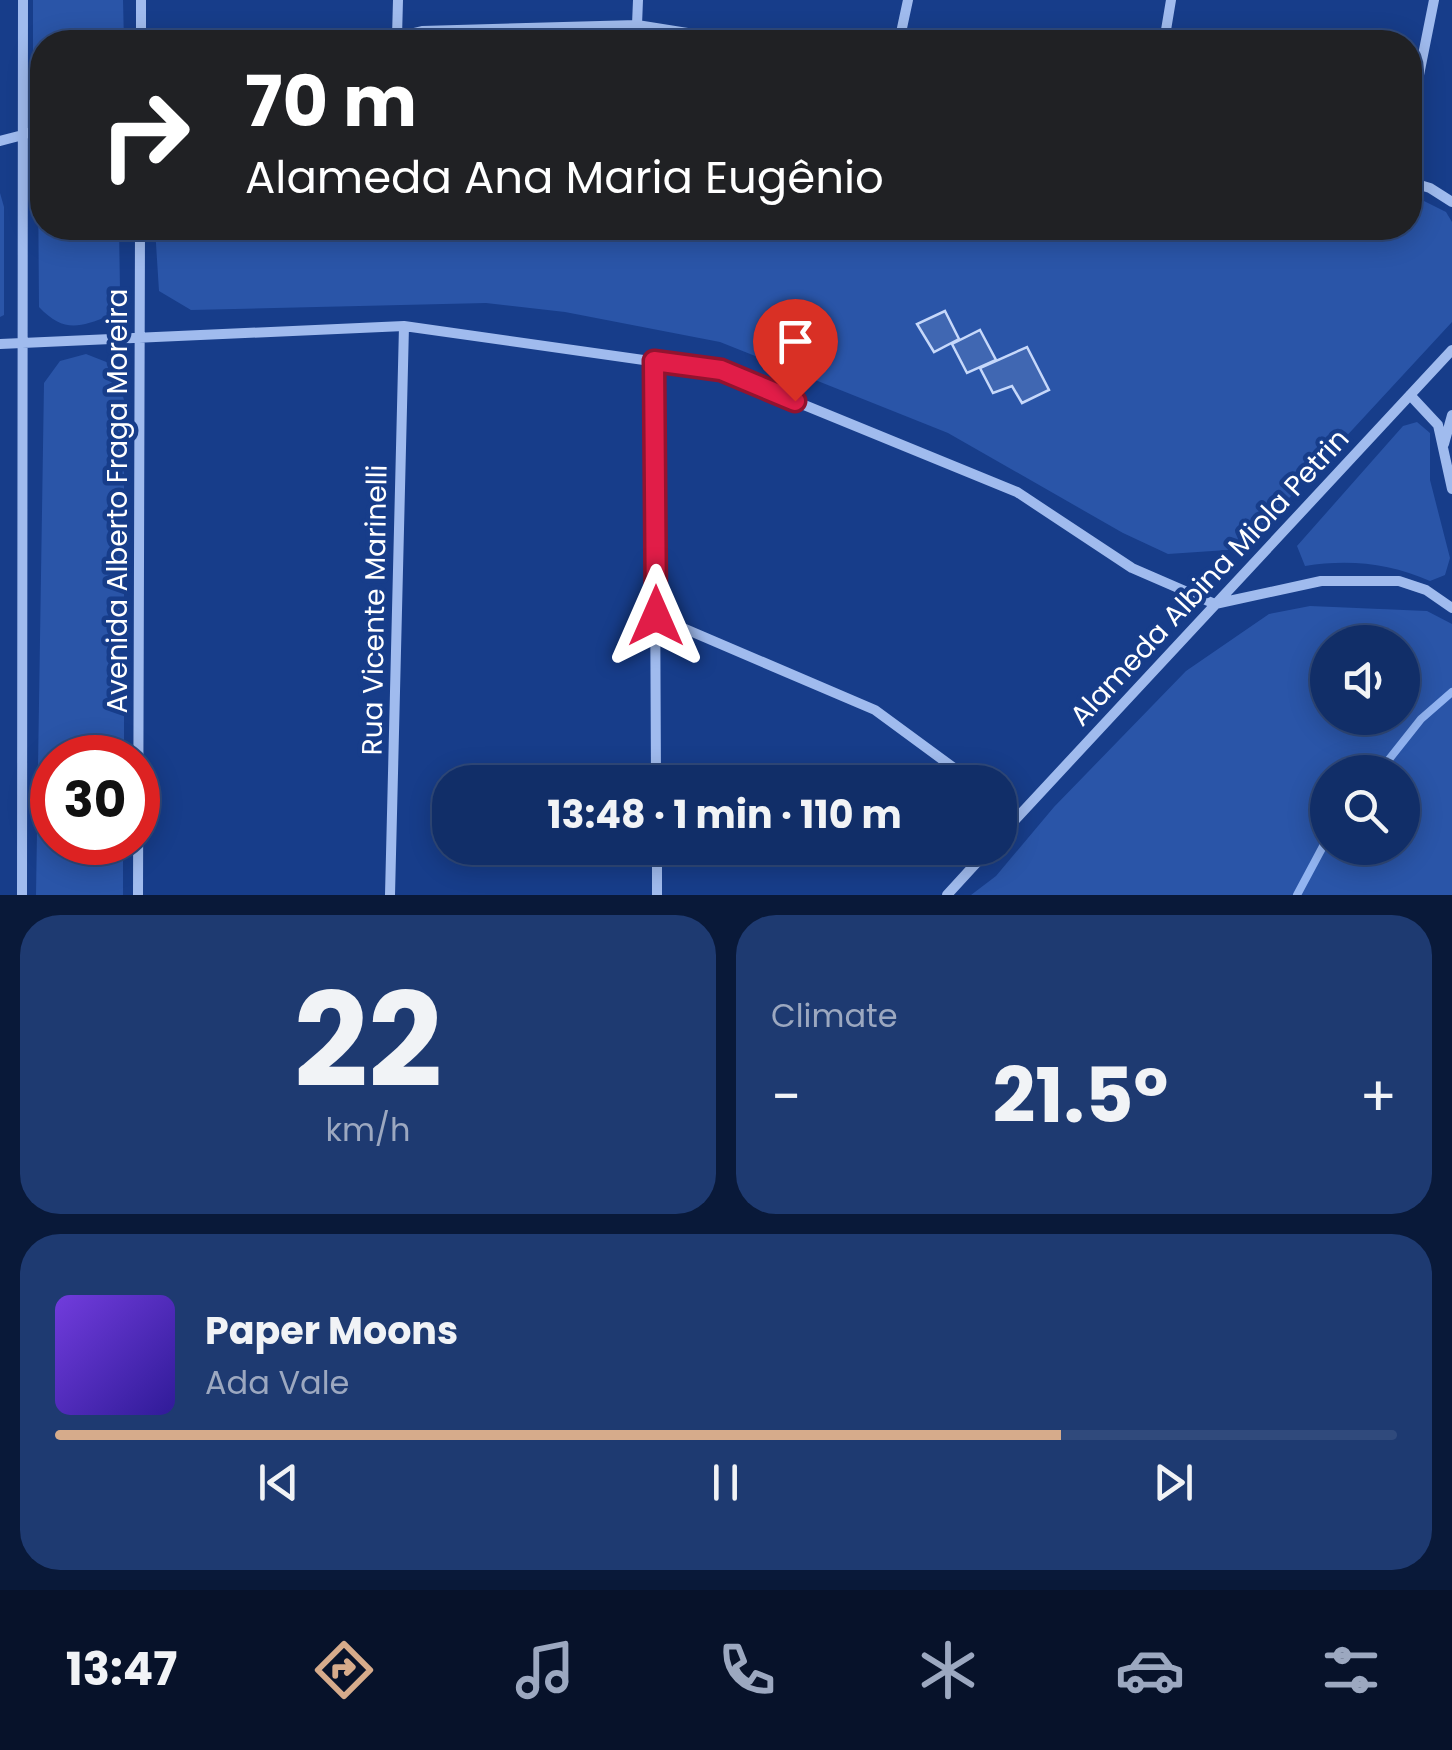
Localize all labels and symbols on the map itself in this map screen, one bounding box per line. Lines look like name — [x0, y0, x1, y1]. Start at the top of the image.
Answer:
street label: Avenida Alberto Fraga Moreira — [98, 288, 137, 714]
pin — [753, 299, 838, 402]
street label: Alameda Albina Miola Petrin — [1061, 420, 1358, 734]
street label: Rua Vicente Marinelli — [352, 464, 397, 756]
position arrow — [604, 564, 708, 668]
speed limit sign: 30 — [30, 735, 160, 865]

